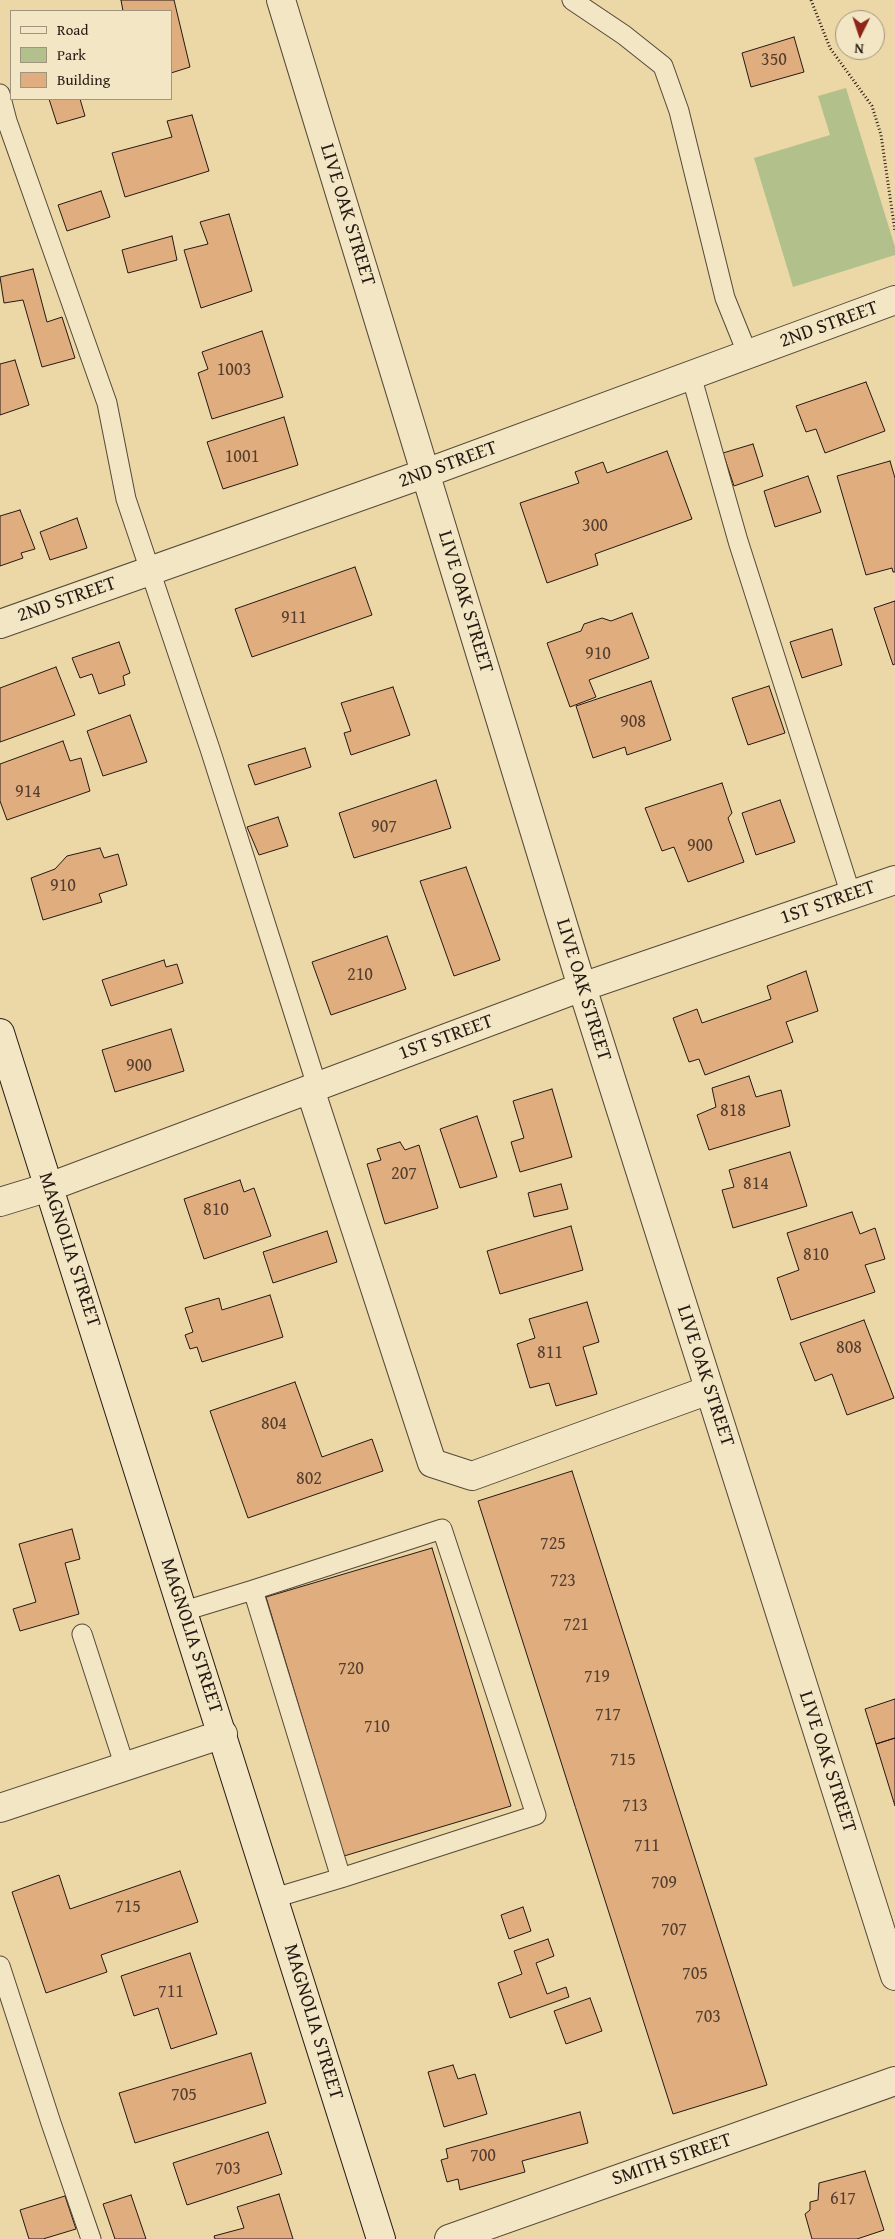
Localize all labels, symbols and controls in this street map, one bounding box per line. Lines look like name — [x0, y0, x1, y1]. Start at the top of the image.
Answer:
legend — [10, 10, 172, 100]
north arrow — [835, 10, 885, 60]
text: Road — [57, 19, 88, 40]
text: N — [854, 39, 864, 59]
text: Park — [57, 44, 86, 65]
house number: 350 — [761, 49, 787, 71]
text: Building — [57, 69, 110, 90]
street label: LIVE OAK STREET — [314, 141, 380, 289]
street label: 2ND STREET — [776, 296, 882, 354]
house number: 1003 — [217, 359, 251, 381]
street label: 2ND STREET — [395, 436, 501, 494]
house number: 1001 — [225, 446, 259, 468]
house number: 300 — [582, 515, 608, 537]
street label: LIVE OAK STREET — [432, 528, 498, 676]
street label: 2ND STREET — [14, 572, 120, 628]
house number: 911 — [281, 607, 307, 629]
house number: 910 — [585, 643, 611, 665]
house number: 908 — [620, 711, 646, 733]
house number: 914 — [15, 781, 41, 803]
house number: 907 — [371, 816, 397, 838]
house number: 900 — [687, 835, 713, 857]
house number: 910 — [50, 875, 76, 897]
street label: 1ST STREET — [777, 876, 879, 930]
street label: LIVE OAK STREET — [550, 916, 616, 1064]
house number: 210 — [347, 964, 373, 986]
street label: 1ST STREET — [395, 1010, 497, 1066]
house number: 900 — [126, 1055, 152, 1077]
house number: 818 — [720, 1100, 746, 1122]
house number: 207 — [391, 1163, 417, 1185]
street label: MAGNOLIA STREET — [33, 1169, 105, 1331]
house number: 814 — [743, 1173, 769, 1195]
house number: 810 — [203, 1199, 229, 1221]
house number: 810 — [803, 1244, 829, 1266]
street label: LIVE OAK STREET — [671, 1302, 739, 1450]
house number: 808 — [836, 1337, 862, 1359]
house number: 811 — [537, 1342, 563, 1364]
house number: 804 — [261, 1413, 287, 1435]
house number: 802 — [296, 1468, 322, 1490]
house number: 725 — [540, 1533, 566, 1555]
street label: MAGNOLIA STREET — [155, 1555, 227, 1717]
house number: 723 — [550, 1570, 576, 1592]
house number: 721 — [563, 1614, 589, 1636]
house number: 720 — [338, 1658, 364, 1680]
house number: 719 — [584, 1666, 610, 1688]
street label: LIVE OAK STREET — [793, 1688, 861, 1836]
house number: 717 — [595, 1704, 621, 1726]
house number: 710 — [364, 1716, 390, 1738]
house number: 715 — [610, 1749, 636, 1771]
house number: 713 — [622, 1795, 648, 1817]
house number: 711 — [634, 1835, 660, 1857]
house number: 709 — [651, 1872, 677, 1894]
house number: 715 — [115, 1896, 141, 1918]
house number: 707 — [661, 1919, 687, 1941]
street label: MAGNOLIA STREET — [278, 1941, 348, 2103]
house number: 705 — [682, 1963, 708, 1985]
house number: 711 — [158, 1981, 184, 2003]
house number: 703 — [695, 2006, 721, 2028]
house number: 705 — [171, 2084, 197, 2106]
street label: SMITH STREET — [609, 2128, 735, 2192]
house number: 700 — [470, 2145, 496, 2167]
house number: 703 — [215, 2158, 241, 2180]
house number: 617 — [830, 2188, 856, 2210]

